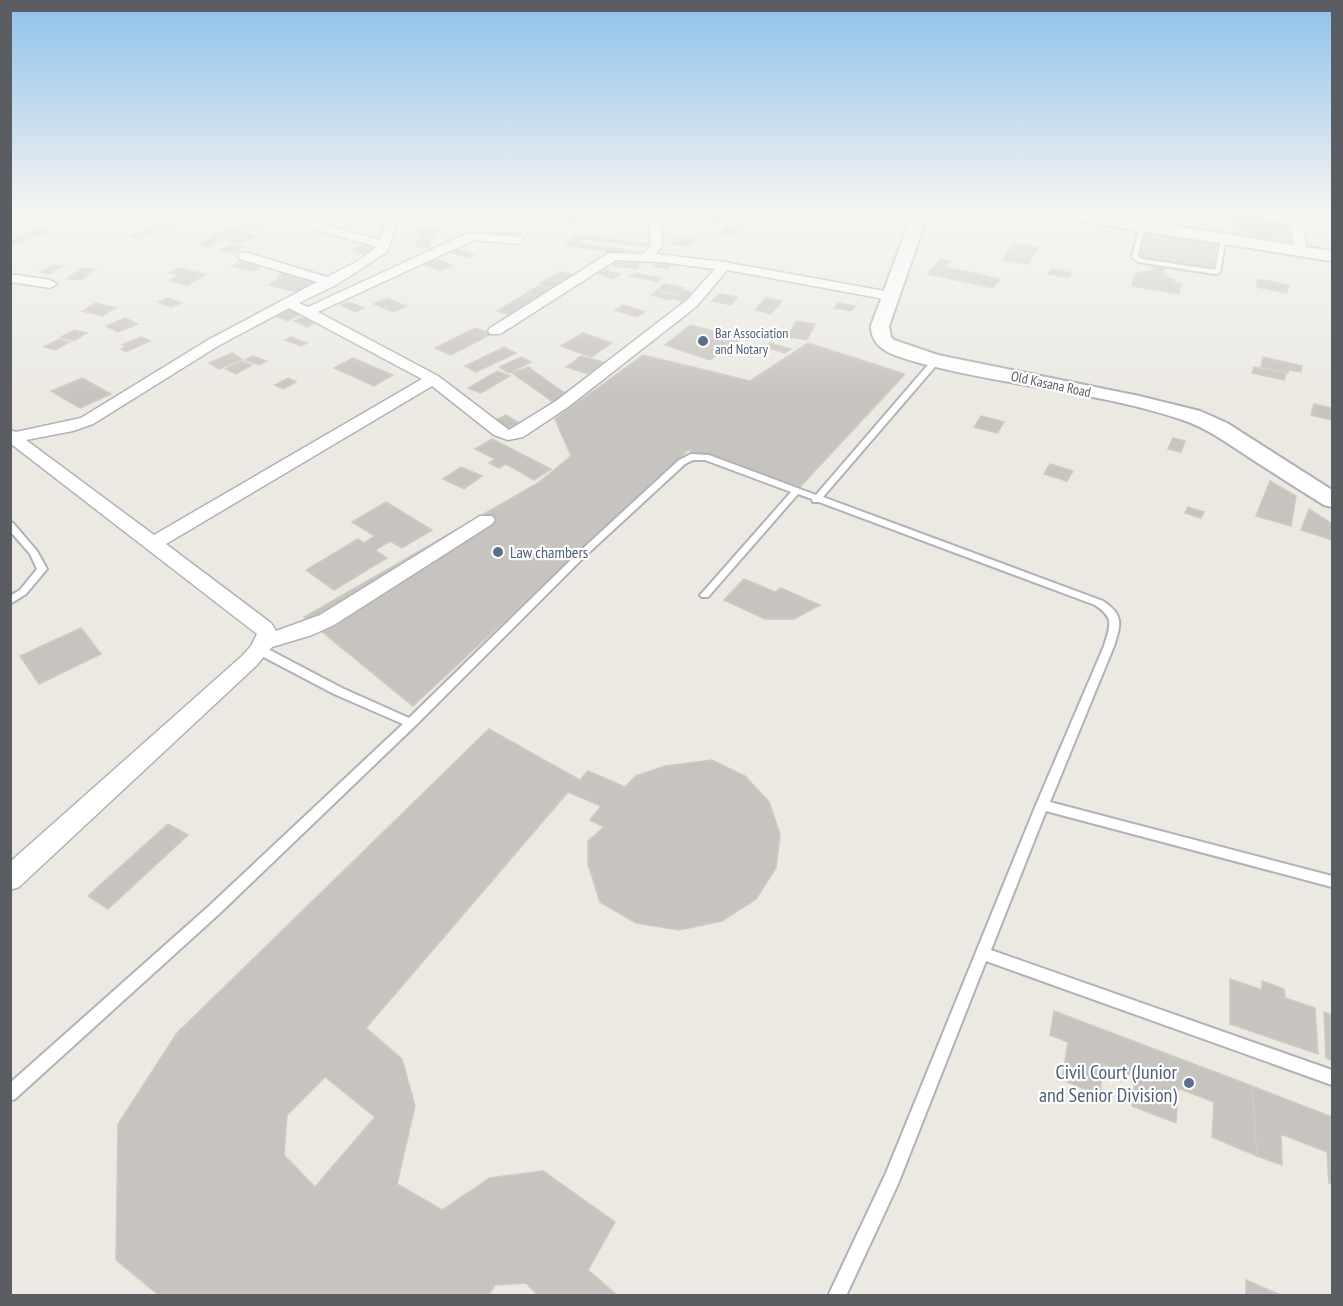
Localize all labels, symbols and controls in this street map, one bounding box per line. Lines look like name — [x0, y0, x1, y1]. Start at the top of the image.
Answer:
place label: Bar Association and Notary — [715, 324, 788, 358]
marker: Bar Association and Notary — [696, 334, 710, 348]
street label: Old Kasana Road — [1009, 367, 1093, 401]
place label: Law chambers — [510, 542, 588, 562]
marker: Law chambers — [491, 545, 505, 559]
place label: Civil Court (Junior and Senior Division) — [1039, 1059, 1178, 1108]
marker: Civil Court (Junior and Senior Division) — [1182, 1076, 1196, 1090]

